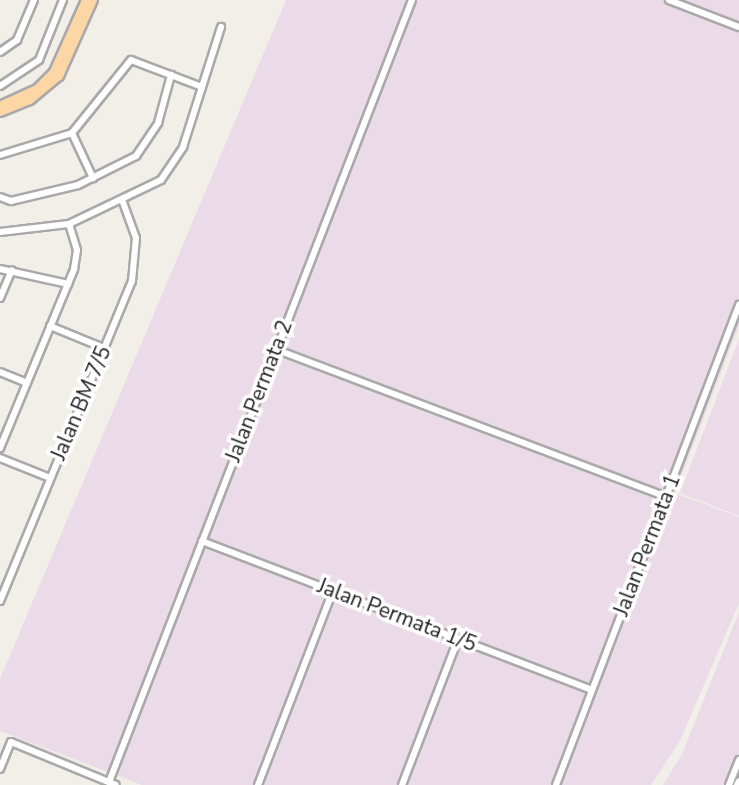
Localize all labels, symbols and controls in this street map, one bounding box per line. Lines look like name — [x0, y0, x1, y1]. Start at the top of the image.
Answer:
street label: Jalan Permata 2 — [220, 317, 298, 465]
street label: Jalan BM 7/5 — [46, 342, 116, 464]
street label: Jalan Permata 1 — [608, 471, 686, 619]
street label: Jalan Permata 1/5 — [314, 573, 480, 657]

